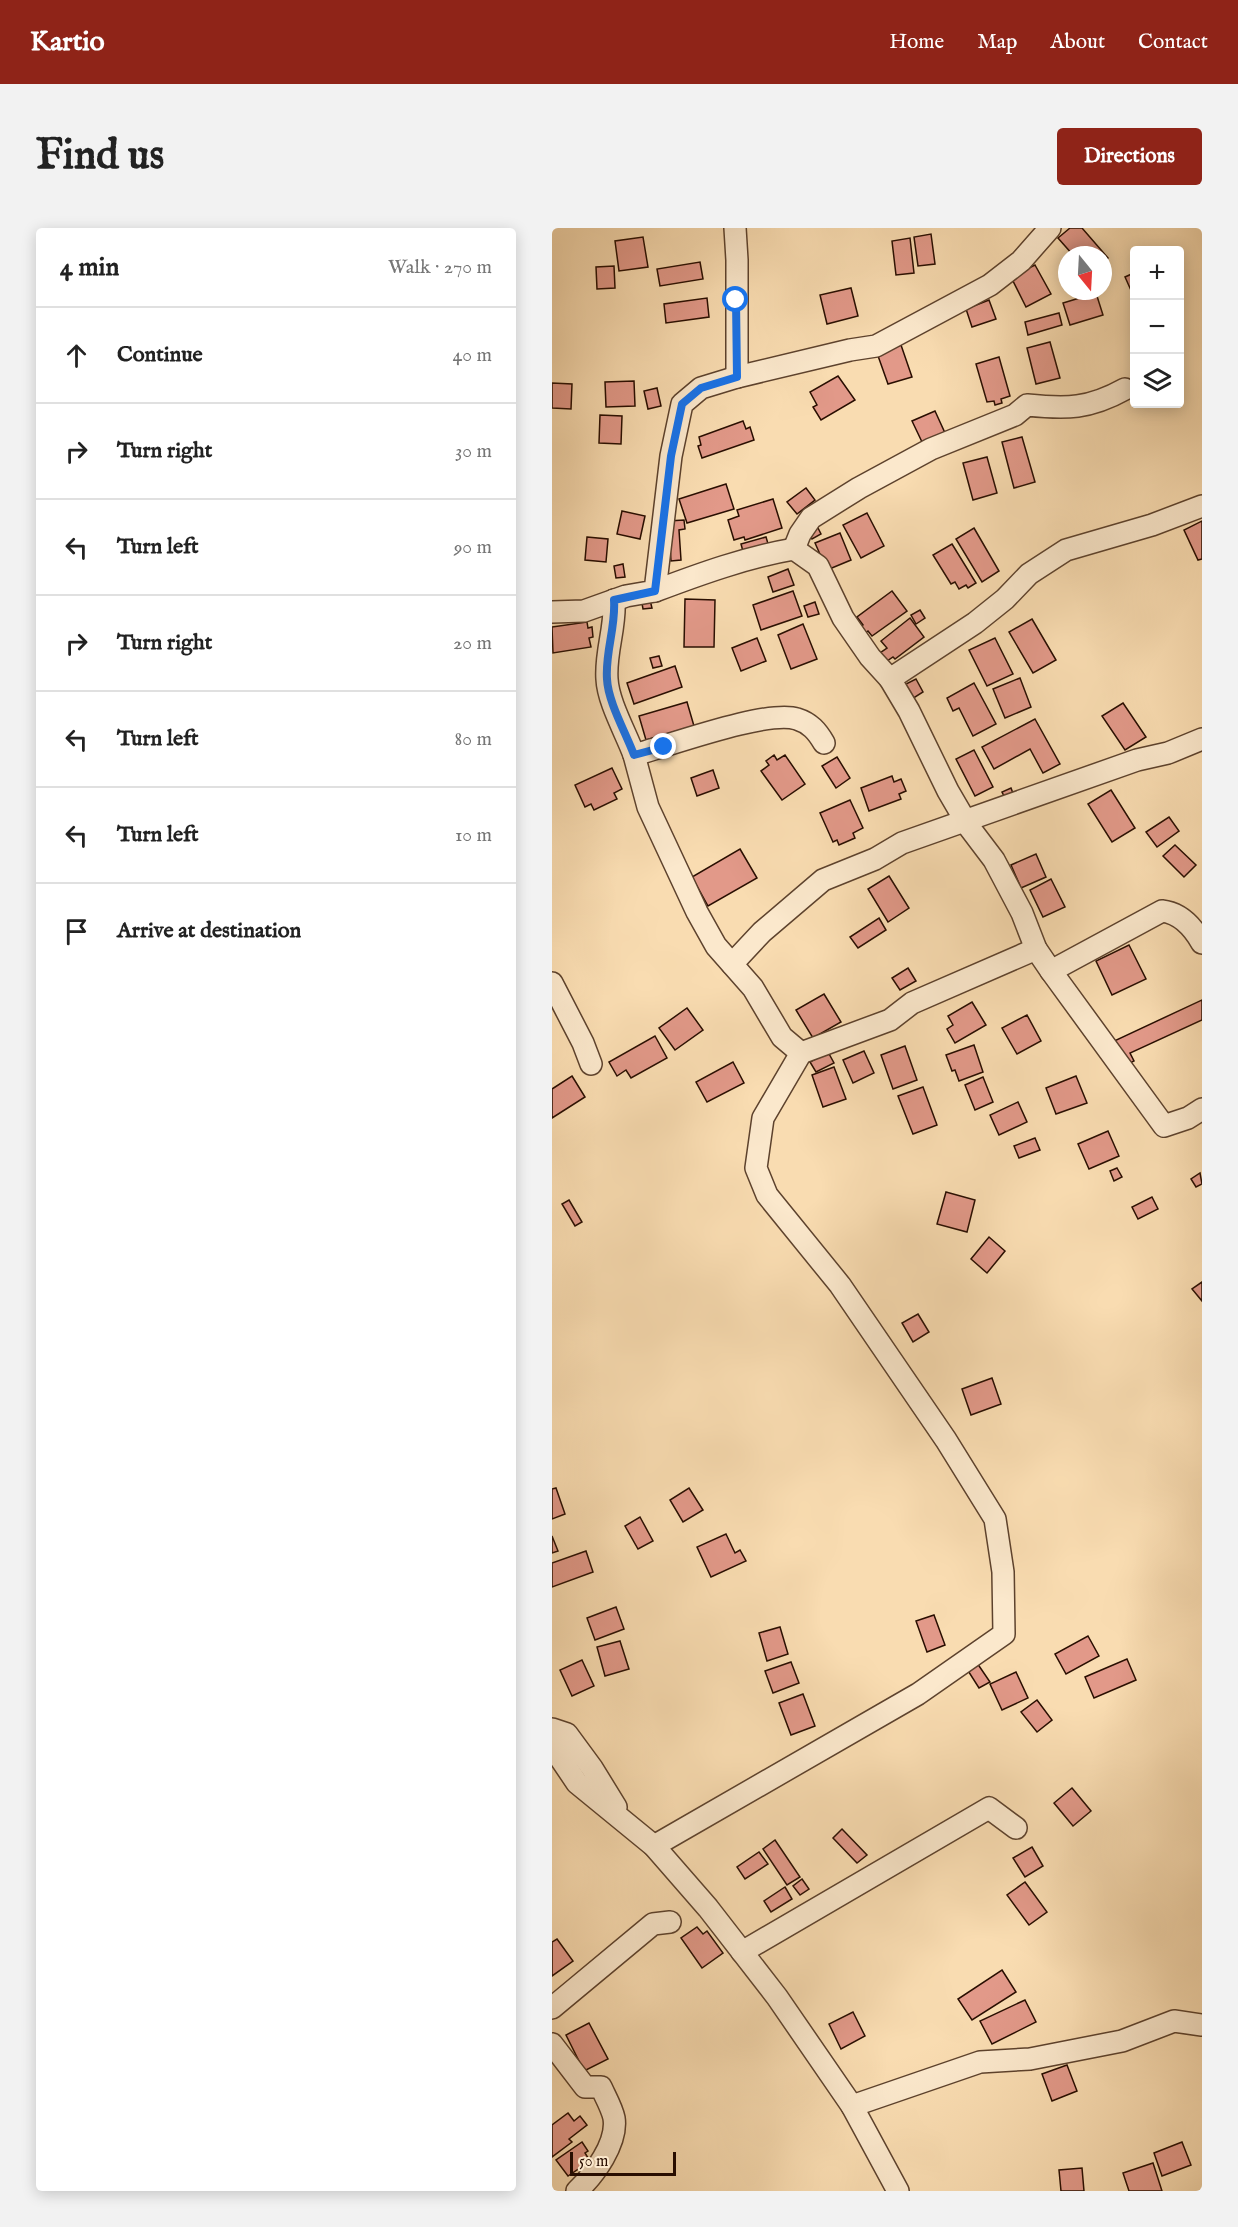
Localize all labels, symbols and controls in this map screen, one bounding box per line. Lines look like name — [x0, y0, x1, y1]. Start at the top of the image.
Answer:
text: Kartio — [30, 25, 105, 60]
text: Home — [889, 29, 944, 56]
text: Map — [977, 29, 1017, 56]
text: About — [1050, 29, 1105, 56]
text: Contact — [1138, 29, 1208, 56]
button: Directions — [1057, 128, 1202, 185]
text: Find us — [36, 130, 164, 183]
north arrow — [1058, 246, 1112, 300]
map controls — [1130, 246, 1184, 408]
button: + — [1130, 246, 1184, 300]
text: 4 min — [60, 251, 119, 284]
text: Walk · 270 m — [388, 255, 492, 280]
route start — [722, 286, 748, 312]
button: − — [1130, 300, 1184, 354]
icon: ahead — [60, 339, 93, 372]
text: Continue — [117, 341, 203, 369]
text: 40 m — [453, 343, 492, 368]
button: layers — [1130, 354, 1184, 408]
icon: right — [60, 435, 93, 468]
text: Turn right — [117, 437, 212, 465]
text: 30 m — [455, 439, 492, 464]
icon: left — [60, 531, 93, 564]
text: Turn left — [117, 533, 199, 561]
text: 90 m — [454, 535, 492, 560]
icon: right — [60, 627, 93, 660]
text: Turn right — [117, 629, 212, 657]
text: 20 m — [453, 631, 492, 656]
icon: left — [60, 723, 93, 756]
text: Turn left — [117, 725, 199, 753]
text: 80 m — [455, 727, 492, 752]
route end — [650, 733, 676, 759]
icon: left — [60, 819, 93, 852]
text: Turn left — [117, 821, 199, 849]
text: 10 m — [455, 823, 492, 848]
icon: arrive — [60, 915, 93, 948]
text: Arrive at destination — [117, 917, 301, 945]
scale bar — [570, 2149, 676, 2176]
text: 50 m — [579, 2152, 608, 2172]

